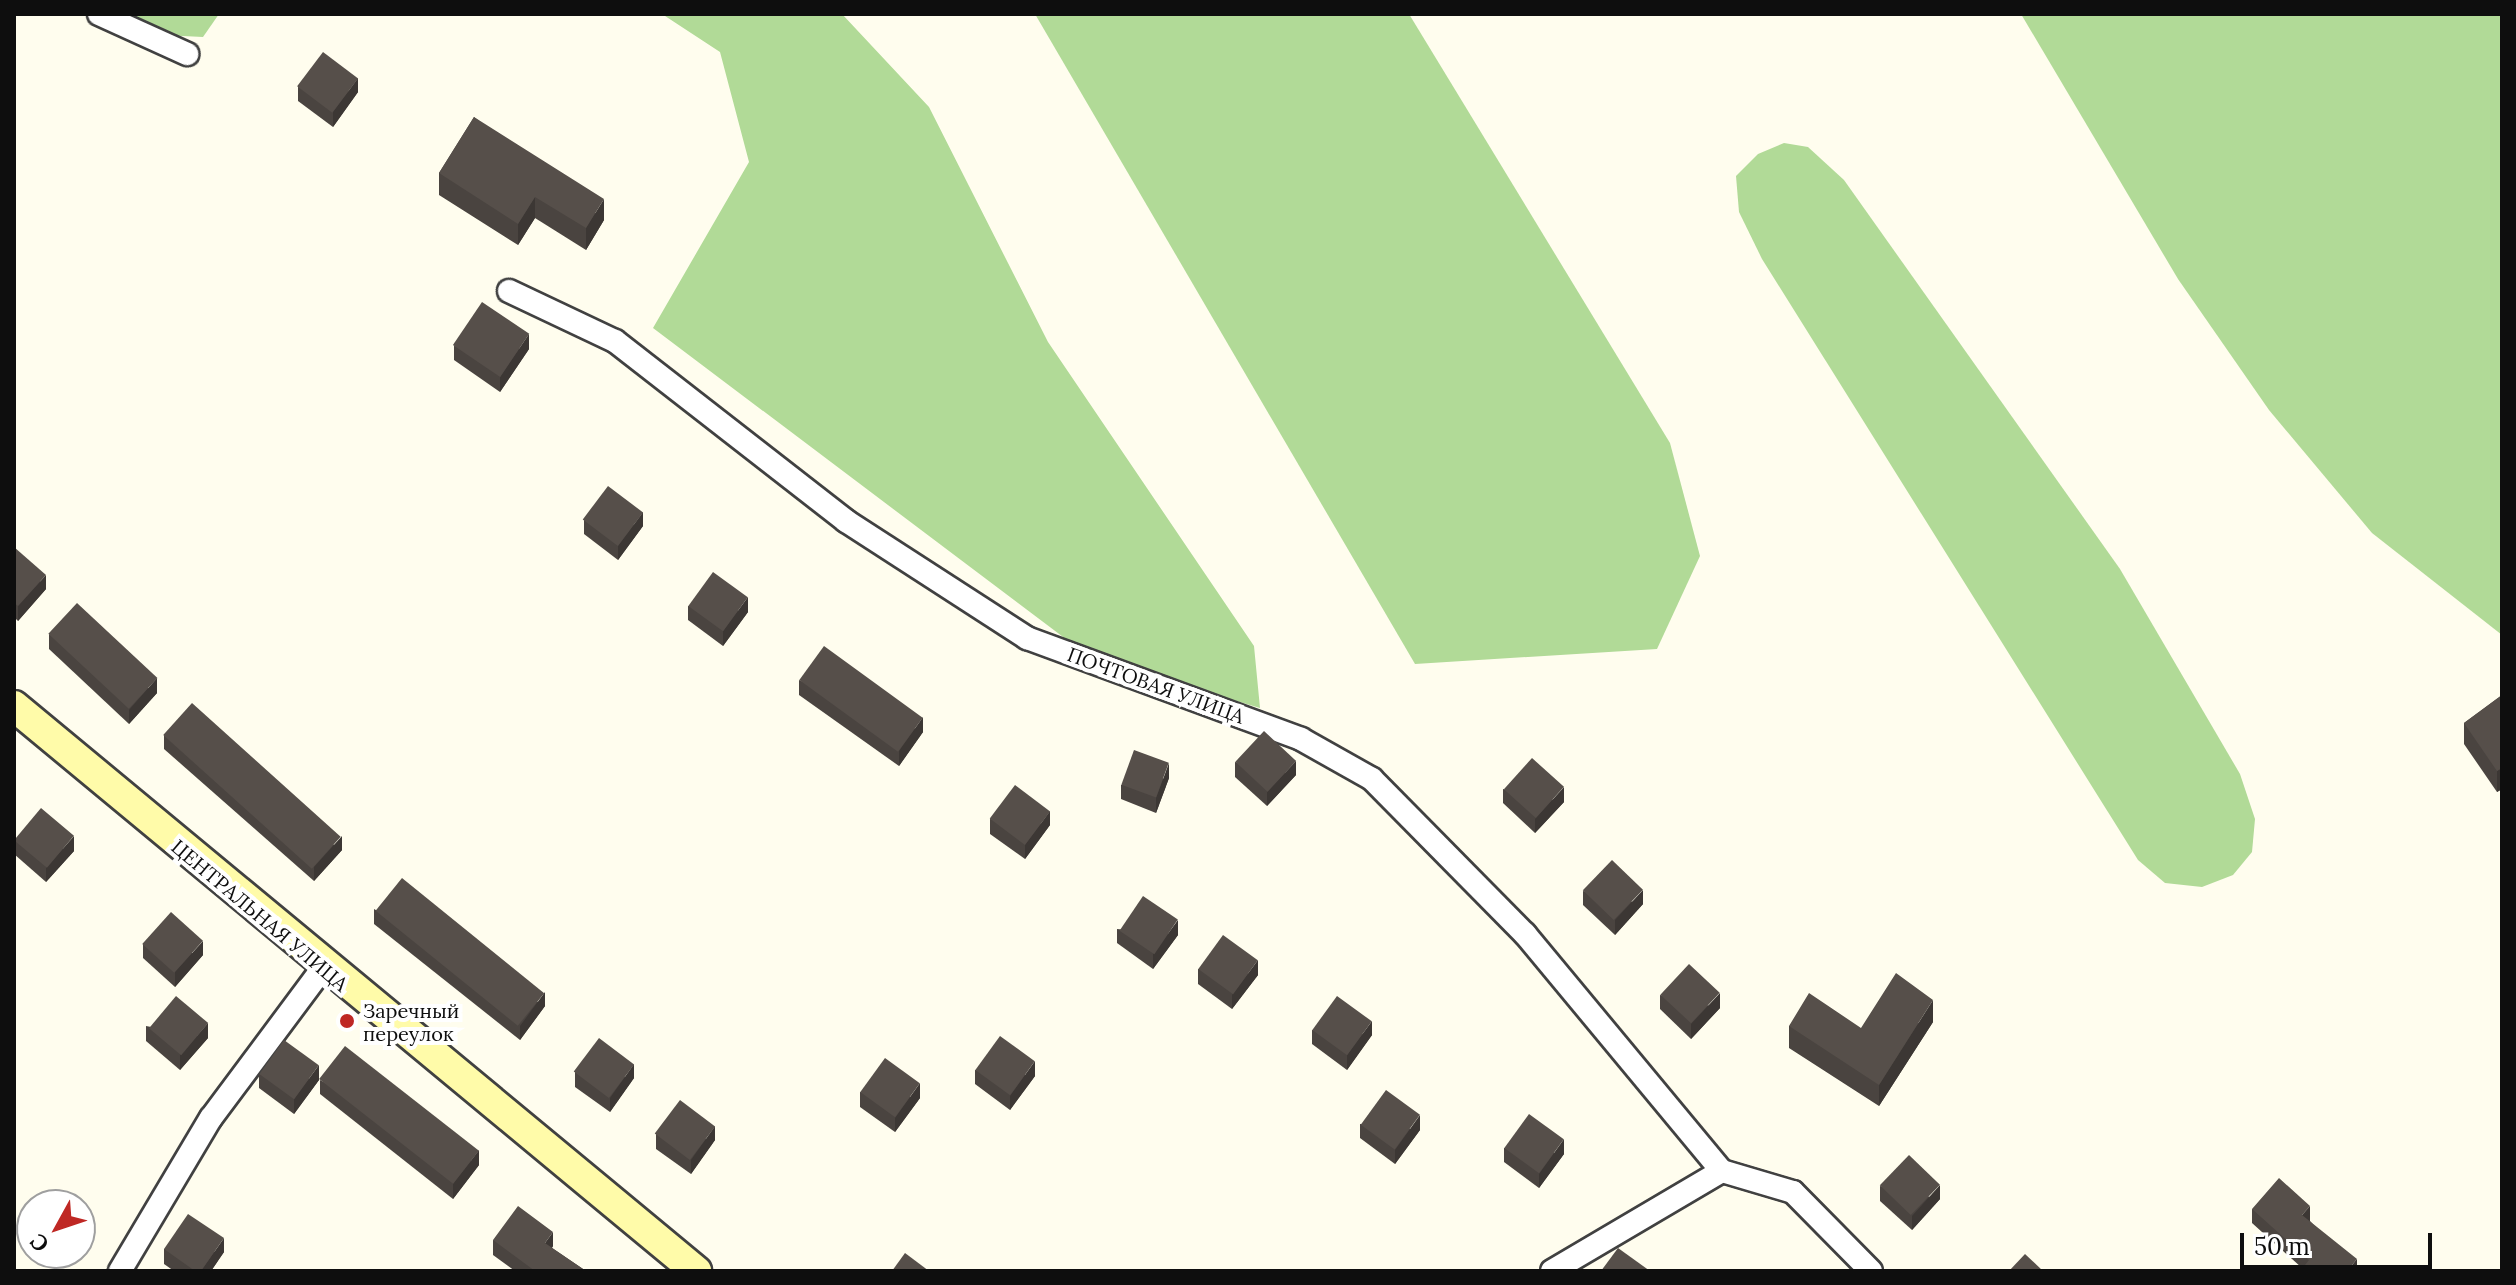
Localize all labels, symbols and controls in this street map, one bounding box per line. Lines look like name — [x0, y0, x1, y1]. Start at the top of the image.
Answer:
street label: ПОЧТОВАЯ УЛИЦА — [1064, 642, 1248, 728]
street label: ЦЕНТРАЛЬНАЯ УЛИЦА — [167, 834, 353, 996]
place label: Заречный переулок — [363, 998, 459, 1045]
marker: Заречный переулок — [338, 1012, 356, 1030]
north arrow — [16, 1189, 96, 1269]
scale bar — [2244, 1217, 2436, 1267]
text: С — [24, 1228, 55, 1258]
text: 50 m — [2254, 1231, 2310, 1262]

